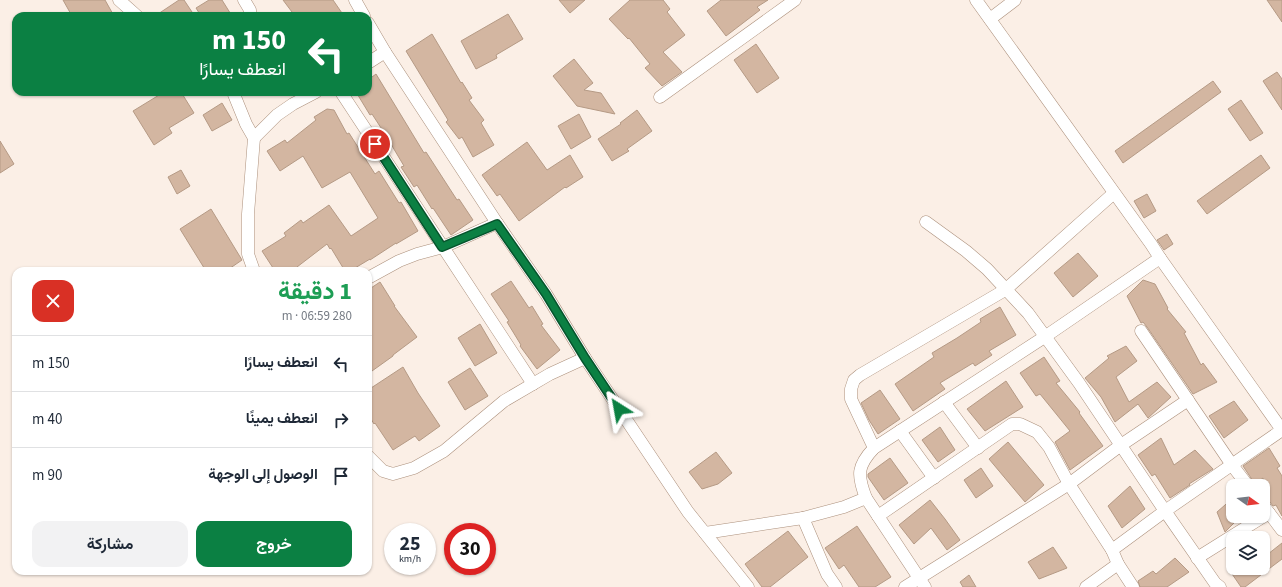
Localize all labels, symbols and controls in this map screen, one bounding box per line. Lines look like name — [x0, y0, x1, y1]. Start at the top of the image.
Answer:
text: 150 m — [212, 20, 286, 60]
icon: left — [300, 28, 352, 80]
text: انعطف يسارًا — [199, 57, 286, 82]
pin — [358, 127, 392, 161]
icon: arrive — [364, 133, 386, 155]
text: 1 دقيقة — [278, 274, 352, 309]
button: close — [32, 280, 74, 322]
text: 280 m · 06:59 — [282, 307, 352, 325]
text: انعطف يسارًا — [244, 352, 318, 373]
text: 150 m — [32, 353, 70, 374]
icon: left — [330, 353, 352, 375]
position arrow — [598, 388, 640, 430]
text: انعطف يمينًا — [246, 408, 318, 429]
text: 40 m — [32, 409, 62, 430]
icon: right — [330, 409, 352, 431]
text: الوصول إلى الوجهة — [208, 464, 318, 485]
text: 90 m — [32, 465, 62, 486]
icon: arrive — [330, 465, 352, 487]
north arrow — [1226, 479, 1270, 523]
map controls — [1226, 479, 1270, 575]
button: مشاركة — [32, 521, 188, 567]
button: خروج — [196, 521, 352, 567]
speed limit sign: 30 — [444, 523, 496, 575]
text: 25 — [399, 530, 421, 558]
button: layers — [1226, 531, 1270, 575]
text: km/h — [399, 552, 421, 566]

